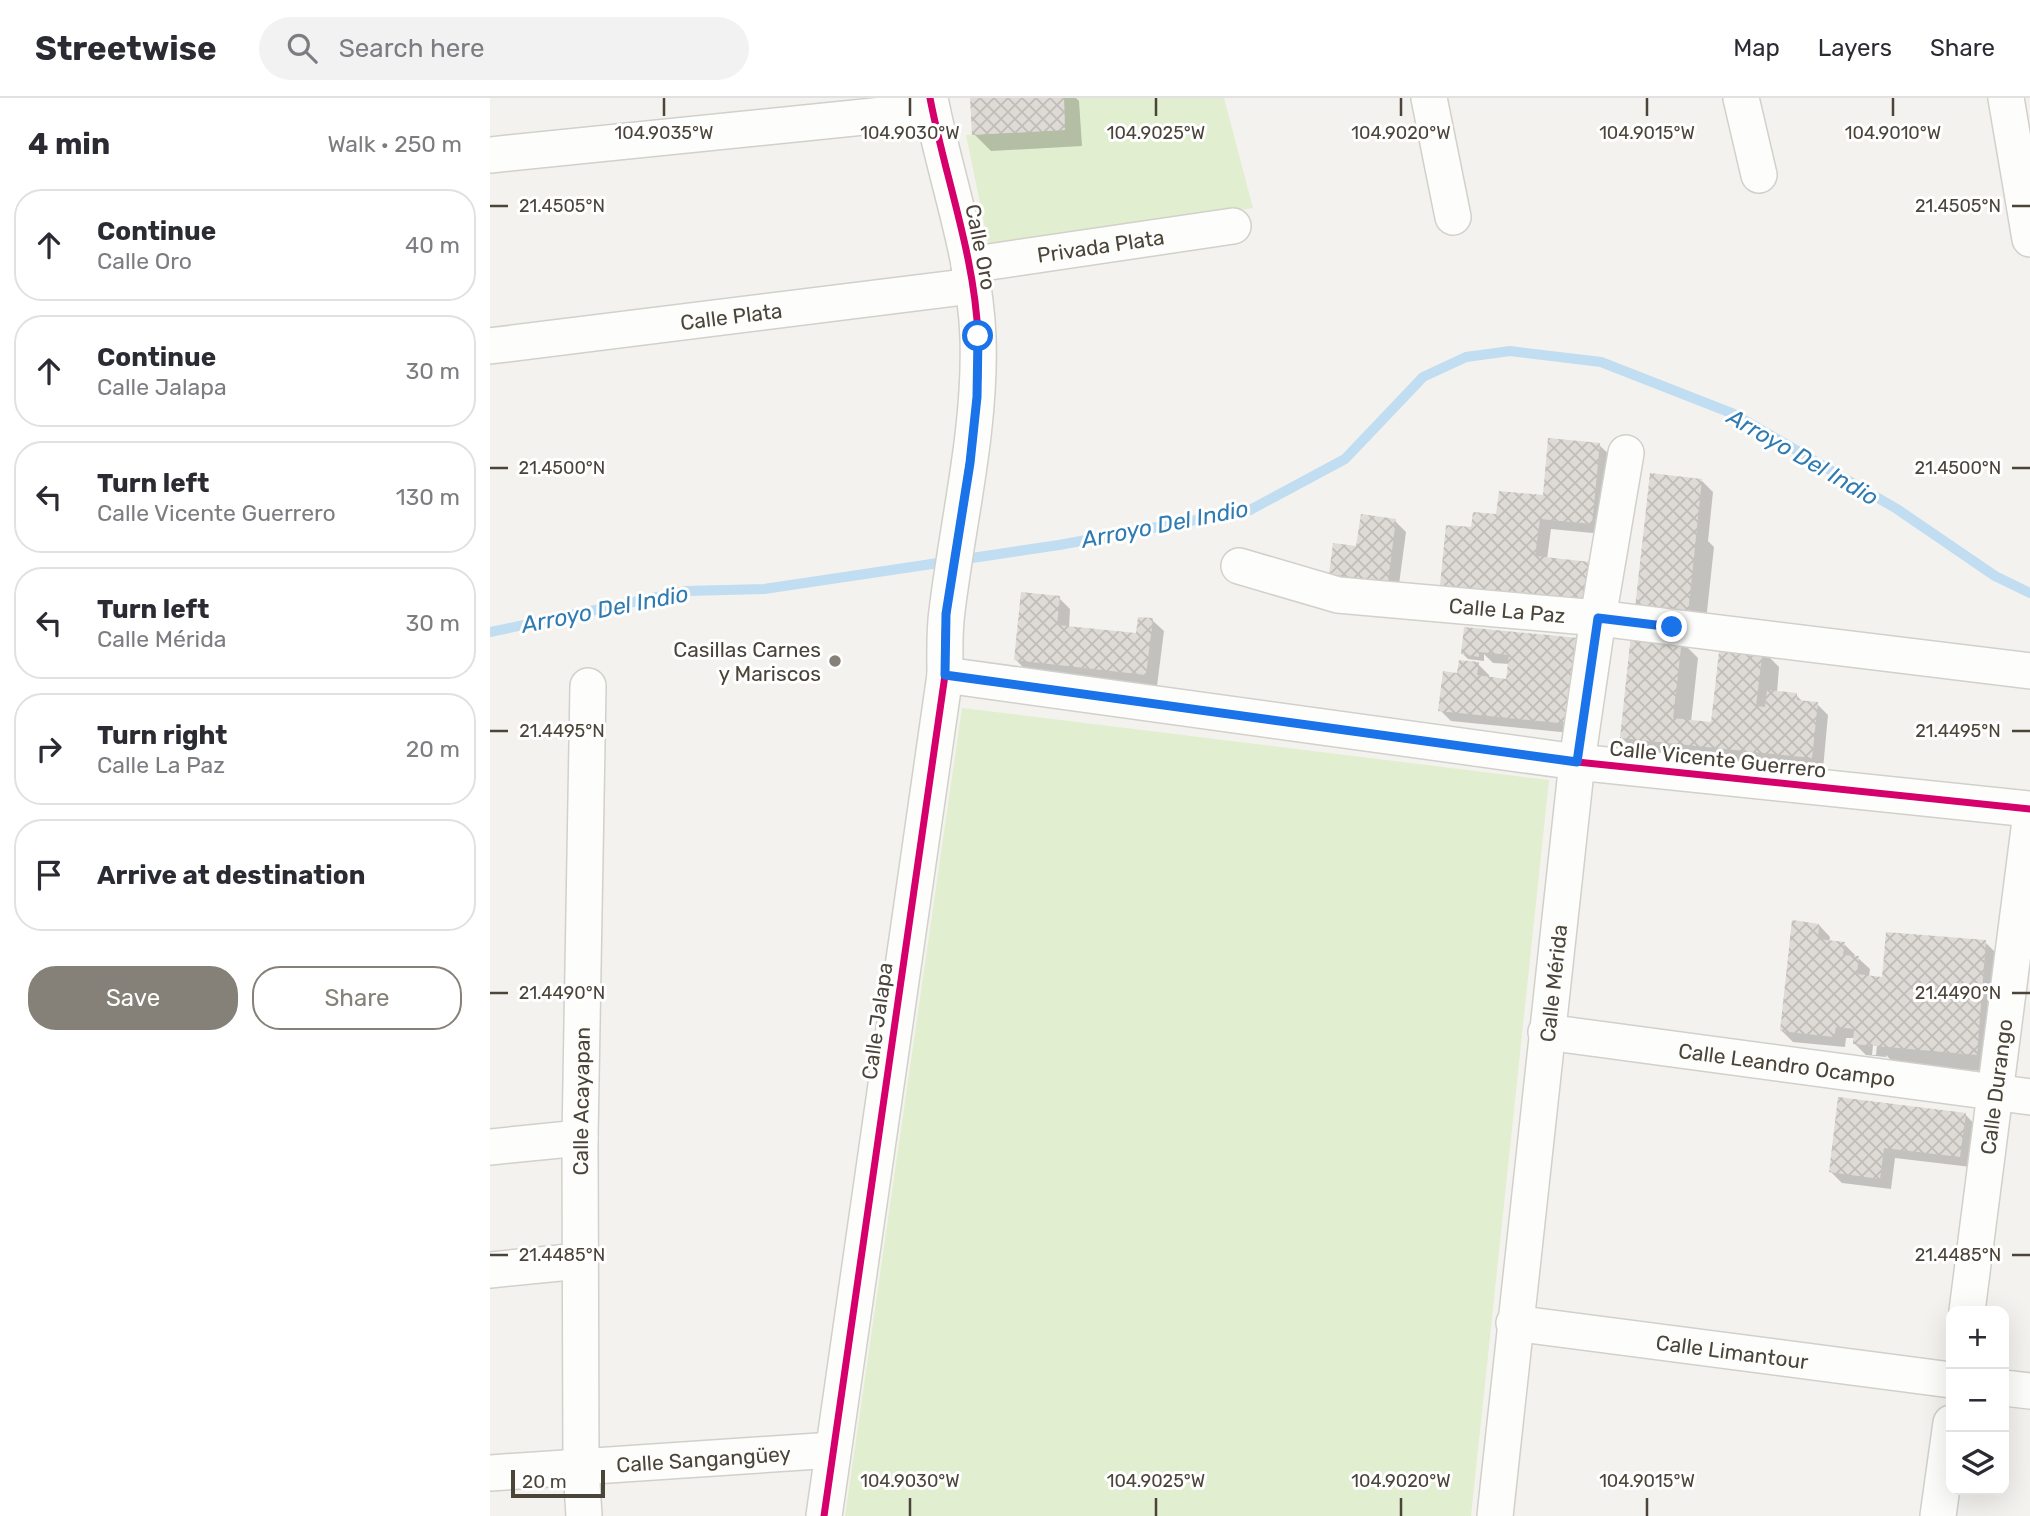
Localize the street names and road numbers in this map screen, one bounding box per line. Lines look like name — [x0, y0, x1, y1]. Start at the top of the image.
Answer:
street label: Calle Oro — [960, 202, 1002, 292]
street label: Privada Plata — [1035, 224, 1166, 267]
street label: Calle Plata — [679, 297, 784, 335]
street label: Calle La Paz — [1448, 592, 1566, 628]
street label: Calle Vicente Guerrero — [1608, 735, 1828, 783]
street label: Calle Mérida — [1534, 923, 1572, 1043]
street label: Calle Jalapa — [856, 961, 898, 1081]
street label: Calle Durango — [1975, 1017, 2017, 1156]
street label: Calle Acayapan — [567, 1027, 594, 1175]
street label: Calle Leandro Ocampo — [1677, 1037, 1897, 1091]
street label: Calle Limantour — [1654, 1329, 1810, 1374]
street label: Calle Sangangüey — [615, 1440, 792, 1477]

